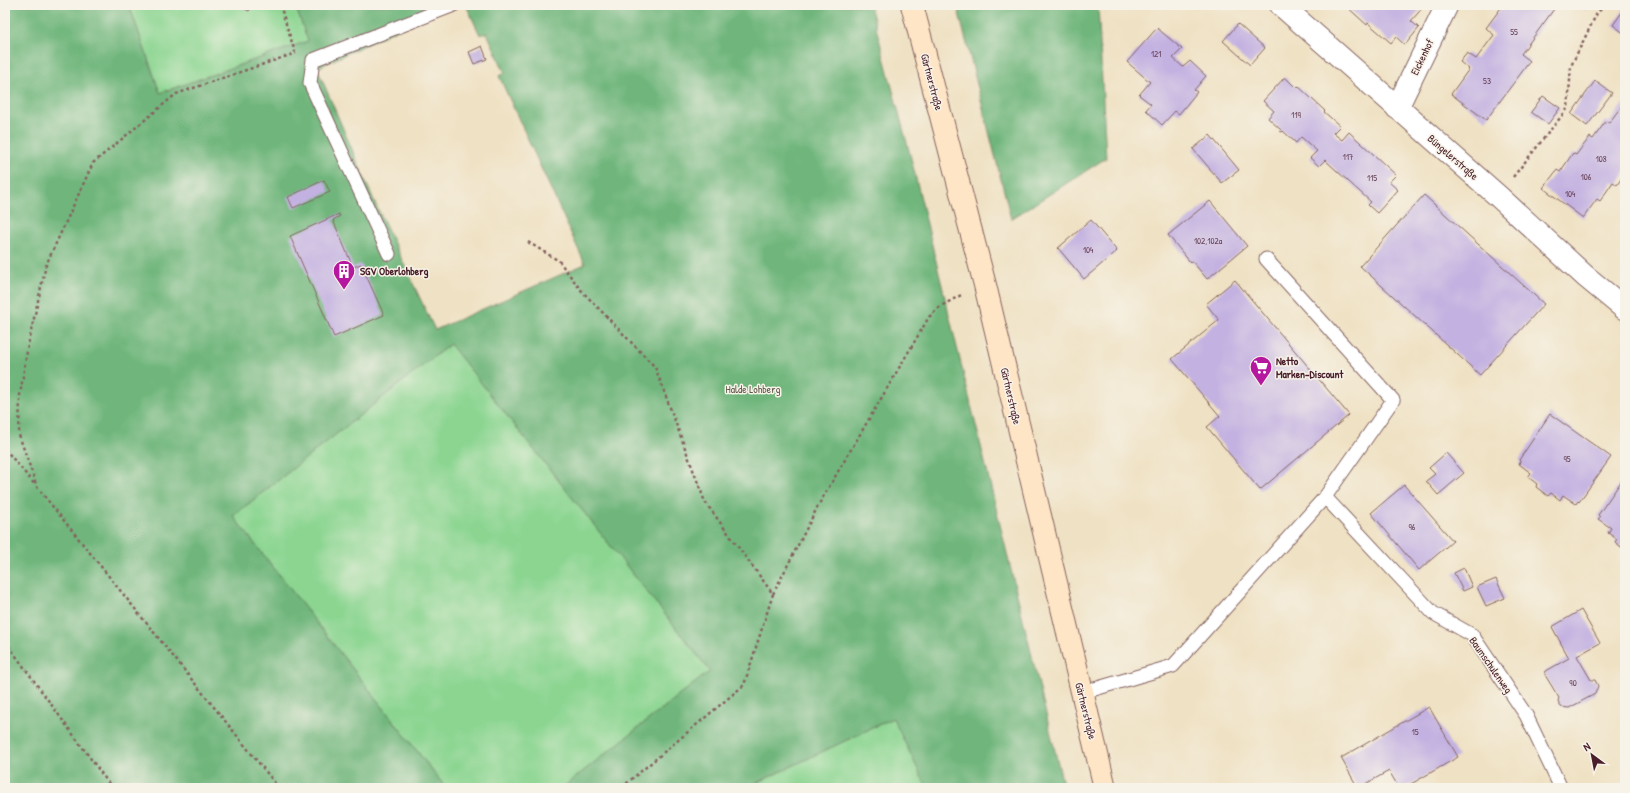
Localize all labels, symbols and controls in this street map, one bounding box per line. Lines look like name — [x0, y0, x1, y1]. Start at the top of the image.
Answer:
house number: 55 — [1510, 26, 1518, 38]
street label: Eickenhof — [1407, 37, 1437, 77]
house number: 121 — [1151, 48, 1161, 60]
street label: Gärtnerstraße — [918, 52, 946, 112]
house number: 53 — [1483, 75, 1491, 87]
house number: 119 — [1291, 109, 1302, 121]
street label: Büngelerstraße — [1425, 131, 1482, 183]
house number: 117 — [1343, 151, 1354, 163]
house number: 108 — [1595, 153, 1607, 165]
house number: 106 — [1581, 171, 1592, 183]
house number: 115 — [1367, 172, 1377, 184]
house number: 104 — [1565, 188, 1576, 200]
house number: 102,102a — [1194, 235, 1223, 247]
house number: 104 — [1083, 244, 1094, 256]
building icon: SGV Oberlohberg — [331, 258, 357, 291]
place label: SGV Oberlohberg — [360, 264, 428, 279]
supermarket icon: Netto Marken-Discount — [1248, 354, 1274, 387]
place label: Netto Marken-Discount — [1276, 354, 1344, 381]
street label: Gärtnerstraße — [998, 366, 1024, 426]
park label: Halde Lohberg — [726, 382, 780, 396]
house number: 95 — [1563, 453, 1571, 465]
house number: 96 — [1409, 521, 1416, 533]
street label: Baumschulenweg — [1466, 634, 1516, 696]
house number: 90 — [1569, 677, 1577, 689]
street label: Gärtnerstraße — [1072, 681, 1100, 741]
house number: 15 — [1411, 726, 1419, 738]
north arrow — [1572, 735, 1612, 775]
text: N — [1581, 739, 1593, 754]

